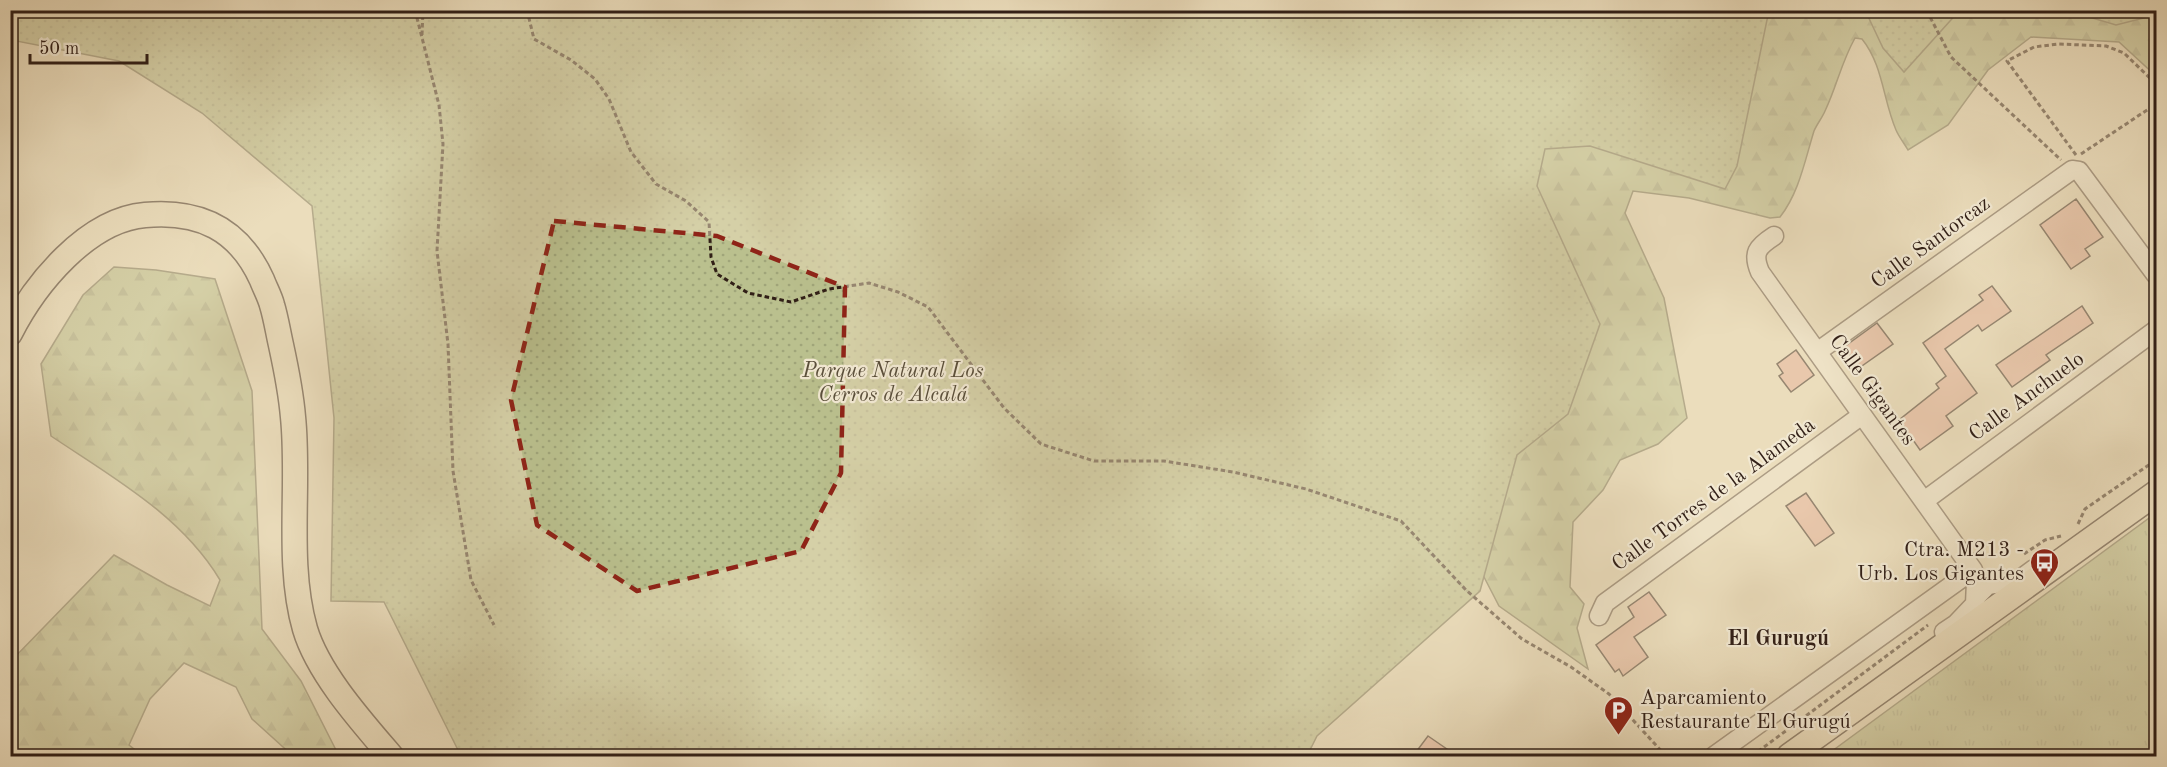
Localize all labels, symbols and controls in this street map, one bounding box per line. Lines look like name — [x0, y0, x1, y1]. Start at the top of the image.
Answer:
scale bar — [30, 27, 147, 65]
text: 50 m — [39, 40, 79, 58]
street label: Calle Santorcaz — [1868, 193, 1994, 293]
street label: Calle Gigantes — [1825, 331, 1919, 449]
street label: Calle Anchuelo — [1966, 348, 2088, 446]
park label: Parque Natural Los Cerros de Alcalá — [801, 361, 984, 406]
street label: Calle Torres de la Alameda — [1609, 414, 1819, 576]
place label: Ctra. M213 - Urb. Los Gigantes — [1857, 540, 2024, 585]
bus stop icon: Ctra. M213 - Urb. Los Gigantes — [2029, 546, 2061, 588]
district label: El Gurugú — [1727, 628, 1829, 650]
place label: Aparcamiento Restaurante El Gurugú — [1640, 688, 1851, 733]
parking icon: Aparcamiento Restaurante El Gurugú — [1603, 694, 1635, 736]

